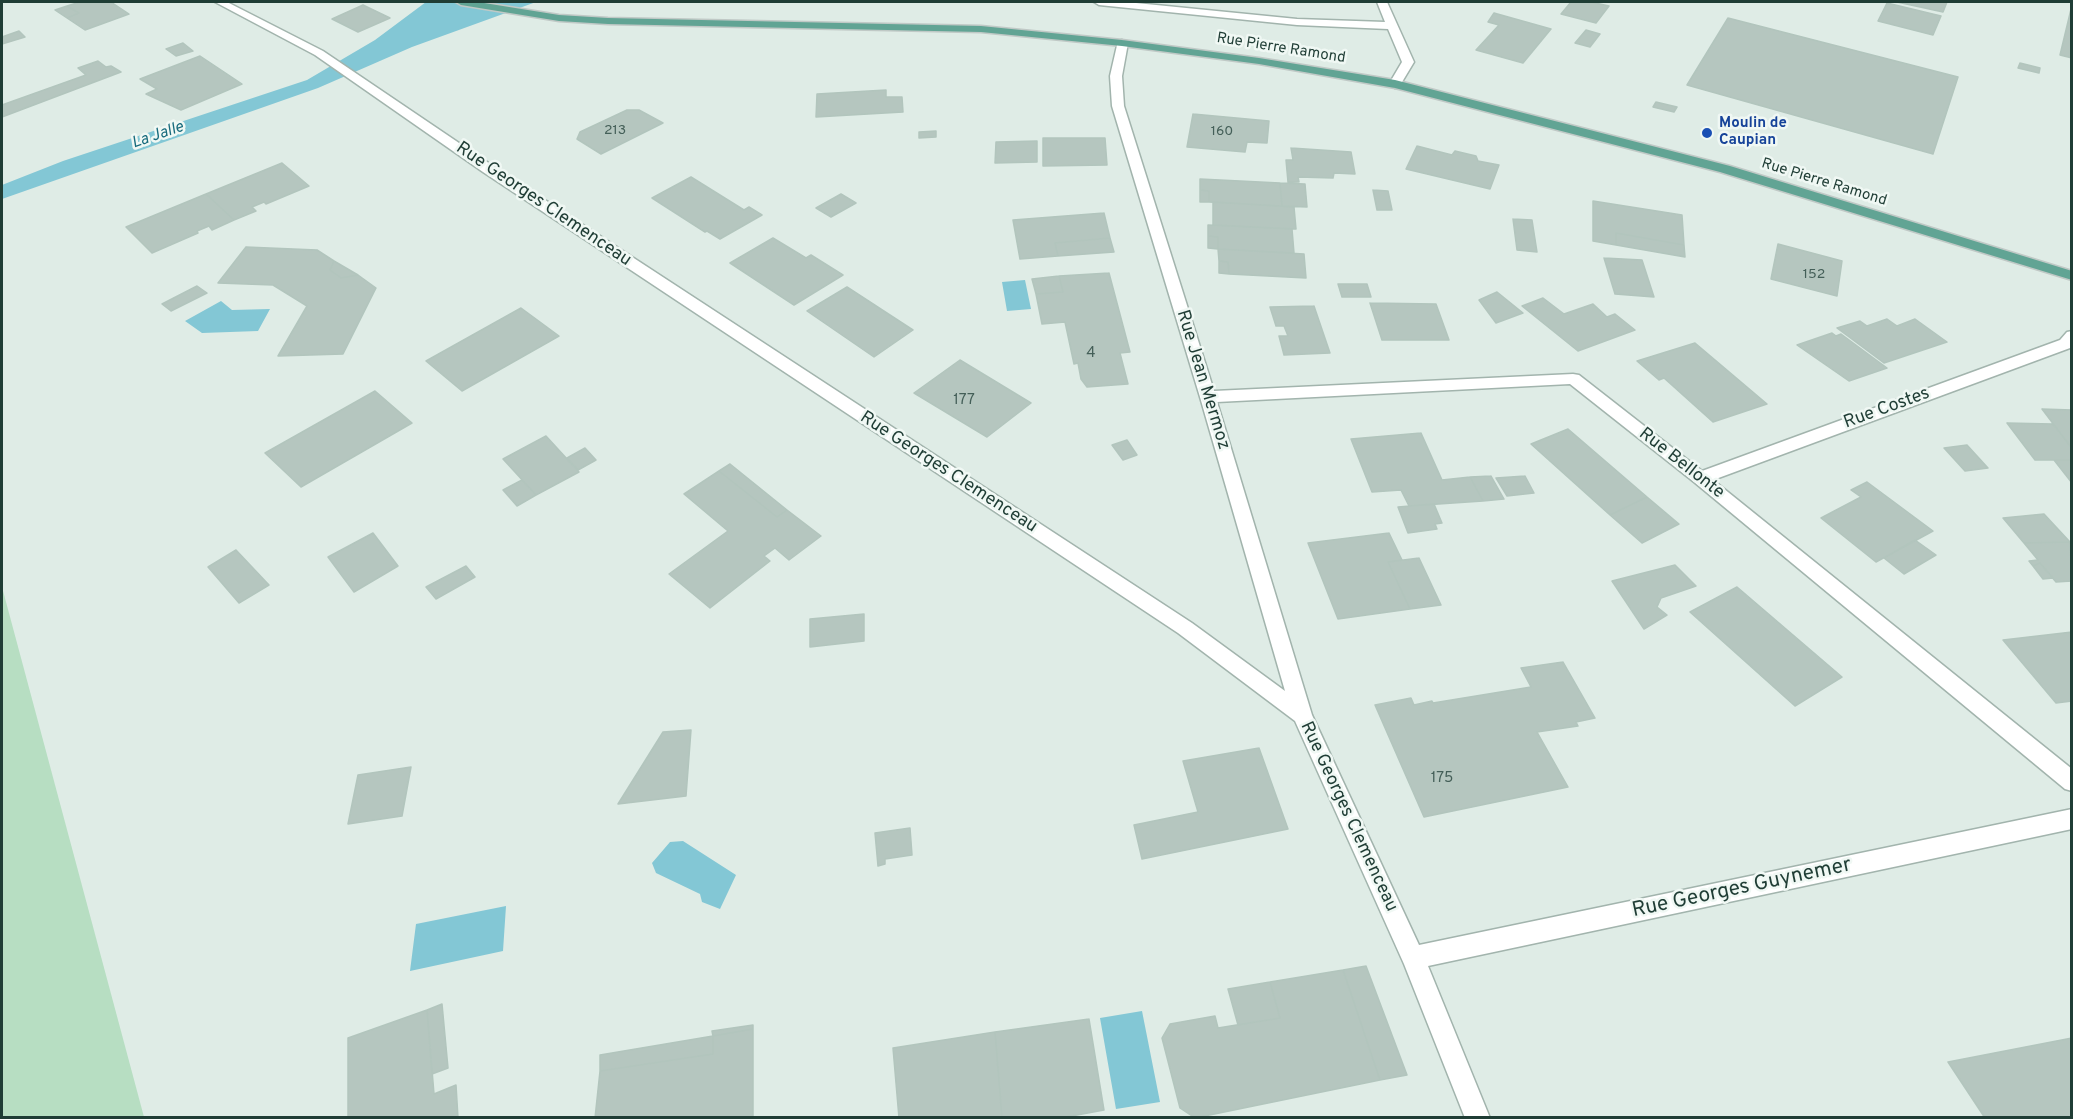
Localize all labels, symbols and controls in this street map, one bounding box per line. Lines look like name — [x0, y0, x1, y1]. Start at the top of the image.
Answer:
street label: Rue Pierre Ramond — [1215, 30, 1347, 68]
place label: Moulin de Caupian — [1719, 115, 1787, 150]
water label: La Jalle — [130, 118, 186, 154]
house number: 213 — [604, 123, 626, 139]
house number: 160 — [1211, 124, 1233, 140]
marker: Moulin de Caupian — [1700, 126, 1714, 140]
street label: Rue Georges Clemenceau — [451, 138, 635, 272]
street label: Rue Pierre Ramond — [1759, 155, 1889, 211]
house number: 152 — [1803, 267, 1825, 283]
street label: Rue Jean Mermoz — [1170, 308, 1234, 452]
house number: 4 — [1086, 345, 1096, 363]
street label: Rue Costes — [1841, 383, 1933, 435]
house number: 177 — [953, 392, 975, 410]
street label: Rue Georges Clemenceau — [855, 408, 1041, 538]
street label: Rue Bellonte — [1634, 424, 1728, 504]
street label: Rue Georges Clemenceau — [1294, 719, 1402, 915]
house number: 175 — [1431, 770, 1453, 788]
street label: Rue Georges Guynemer — [1630, 853, 1854, 925]

